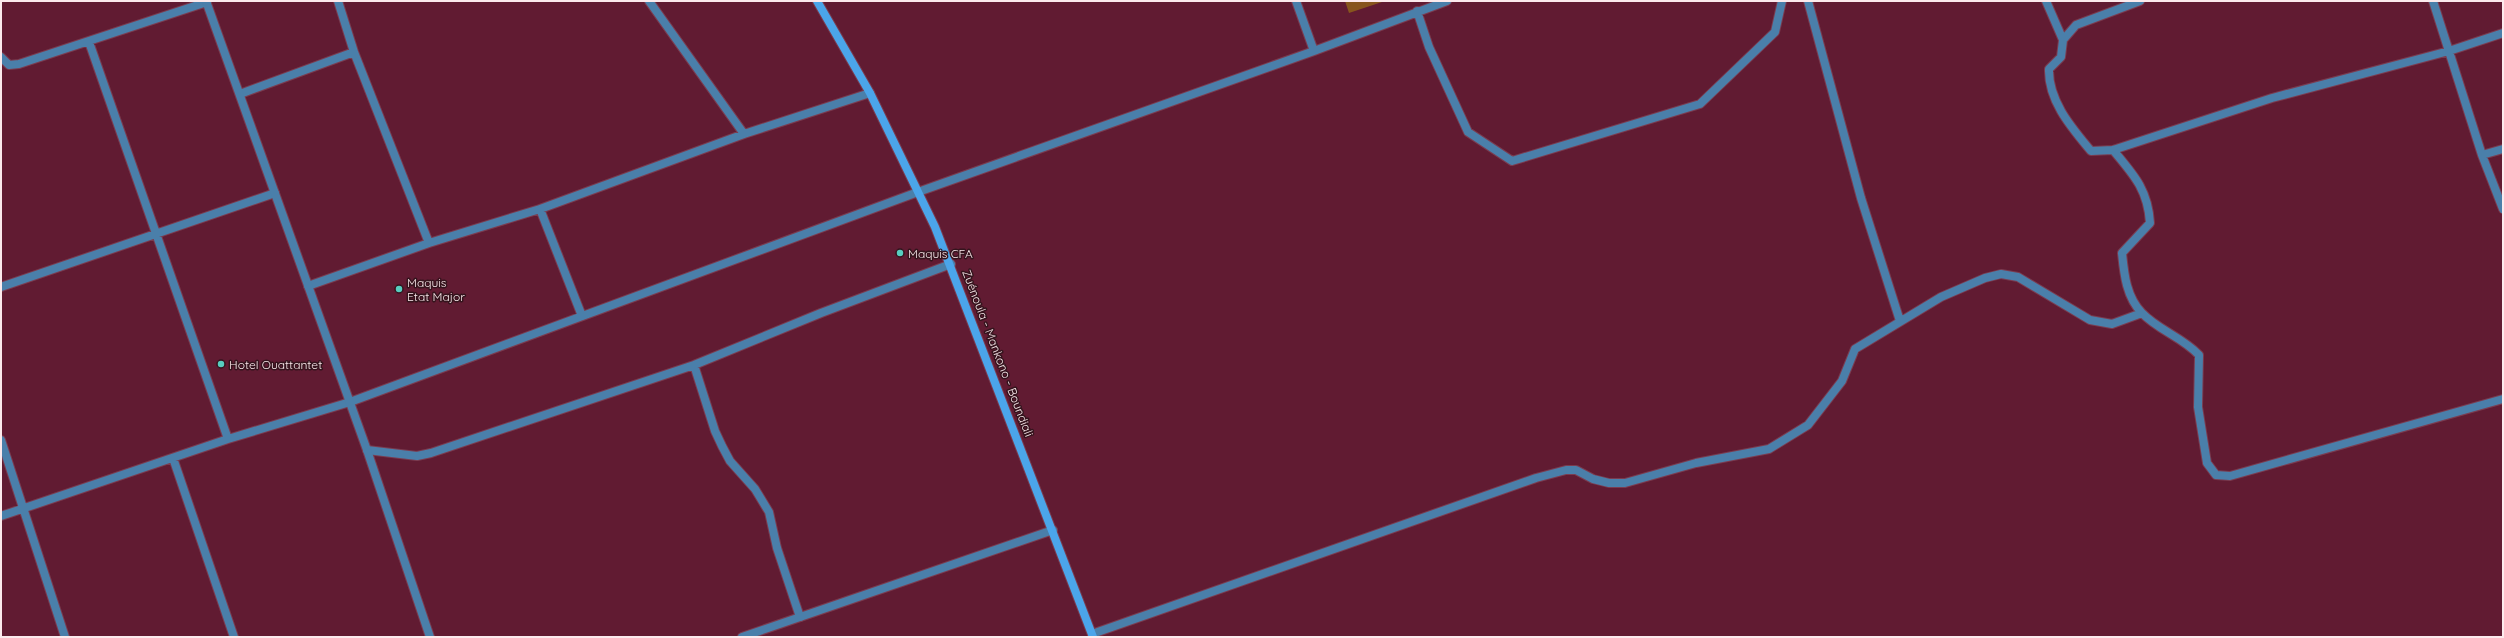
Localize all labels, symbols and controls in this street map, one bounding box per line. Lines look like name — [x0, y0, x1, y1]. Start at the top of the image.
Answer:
place label: Maquis CFA — [908, 246, 973, 261]
marker: Maquis CFA — [895, 248, 905, 258]
street label: Zuénoula - Mankono - Boundiali — [959, 267, 1037, 439]
place label: Maquis Etat Major — [407, 275, 465, 304]
marker: Maquis Etat Major — [394, 284, 404, 294]
place label: Hotel Ouattantet — [229, 357, 322, 372]
marker: Hotel Ouattantet — [216, 359, 226, 369]

